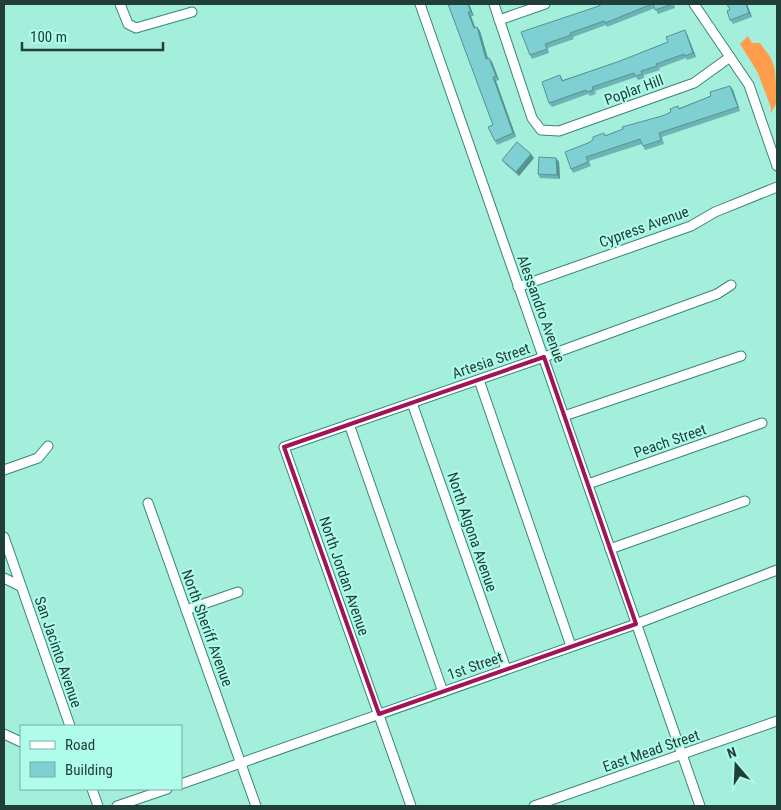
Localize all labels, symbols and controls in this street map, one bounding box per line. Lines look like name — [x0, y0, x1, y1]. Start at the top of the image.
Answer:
scale bar — [22, 20, 164, 52]
text: 100 m — [30, 28, 67, 46]
street label: Poplar Hill — [602, 71, 666, 109]
street label: Cypress Avenue — [597, 202, 691, 252]
street label: Alessandro Avenue — [513, 253, 569, 365]
street label: Artesia Street — [450, 339, 532, 383]
street label: Peach Street — [632, 420, 708, 462]
street label: North Algona Avenue — [443, 470, 501, 594]
street label: North Jordan Avenue — [315, 514, 373, 638]
street label: North Sheriff Avenue — [177, 567, 237, 689]
street label: San Jacinto Avenue — [31, 594, 85, 710]
street label: 1st Street — [445, 648, 505, 684]
legend — [20, 725, 182, 790]
street label: East Mead Street — [600, 726, 702, 776]
text: Road — [65, 736, 95, 754]
north arrow — [711, 740, 761, 790]
text: N — [725, 744, 738, 762]
text: Building — [65, 761, 113, 779]

